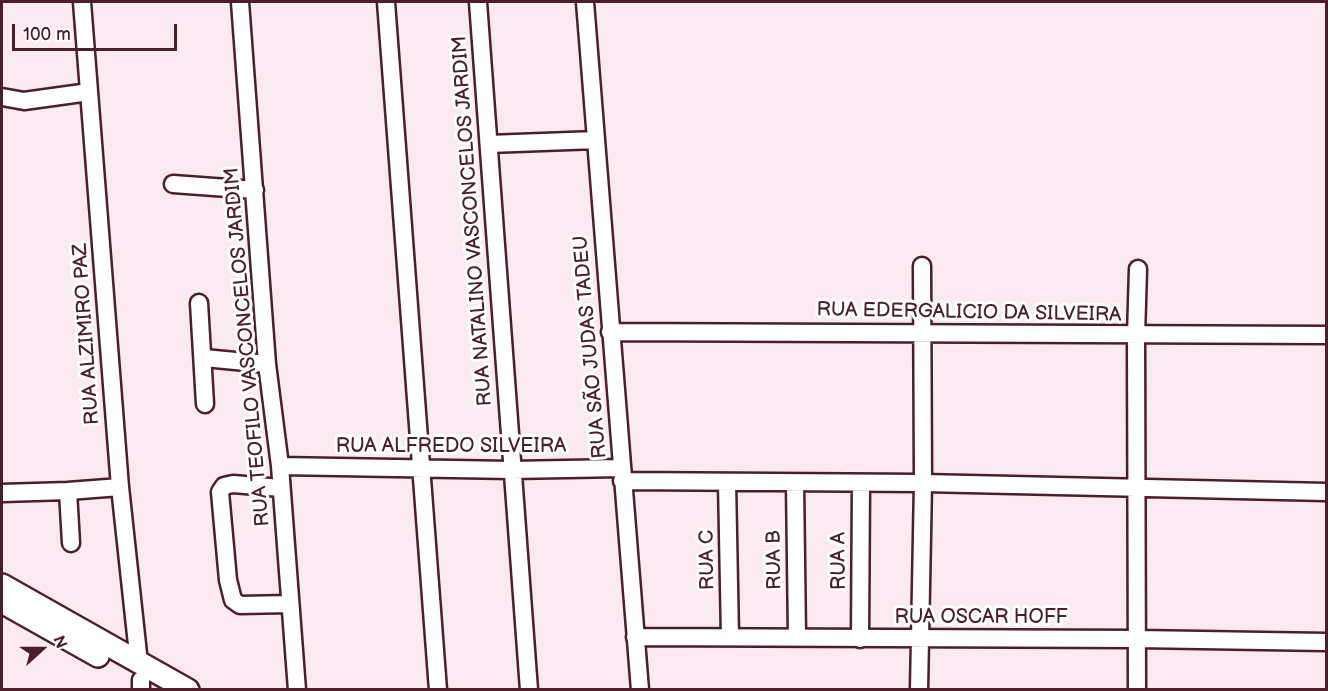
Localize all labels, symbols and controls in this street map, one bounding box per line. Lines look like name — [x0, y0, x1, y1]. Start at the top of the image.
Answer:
scale bar — [15, 12, 180, 50]
text: 100 m — [23, 24, 71, 45]
street label: RUA NATALINO VASCONCELOS JARDIM — [448, 35, 498, 407]
street label: RUA TEOFILO VASCONCELOS JARDIM — [220, 166, 276, 528]
street label: RUA SÃO JUDAS TADEU — [569, 234, 613, 460]
street label: RUA ALZIMIRO PAZ — [69, 242, 105, 426]
street label: RUA EDERGALICIO DA SILVEIRA — [816, 298, 1122, 328]
street label: RUA ALFREDO SILVEIRA — [336, 435, 566, 459]
street label: RUA C — [695, 530, 721, 590]
street label: RUA B — [762, 530, 788, 590]
street label: RUA A — [828, 532, 852, 590]
street label: RUA OSCAR HOFF — [895, 606, 1067, 630]
north arrow — [12, 619, 72, 679]
text: N — [48, 633, 70, 651]

